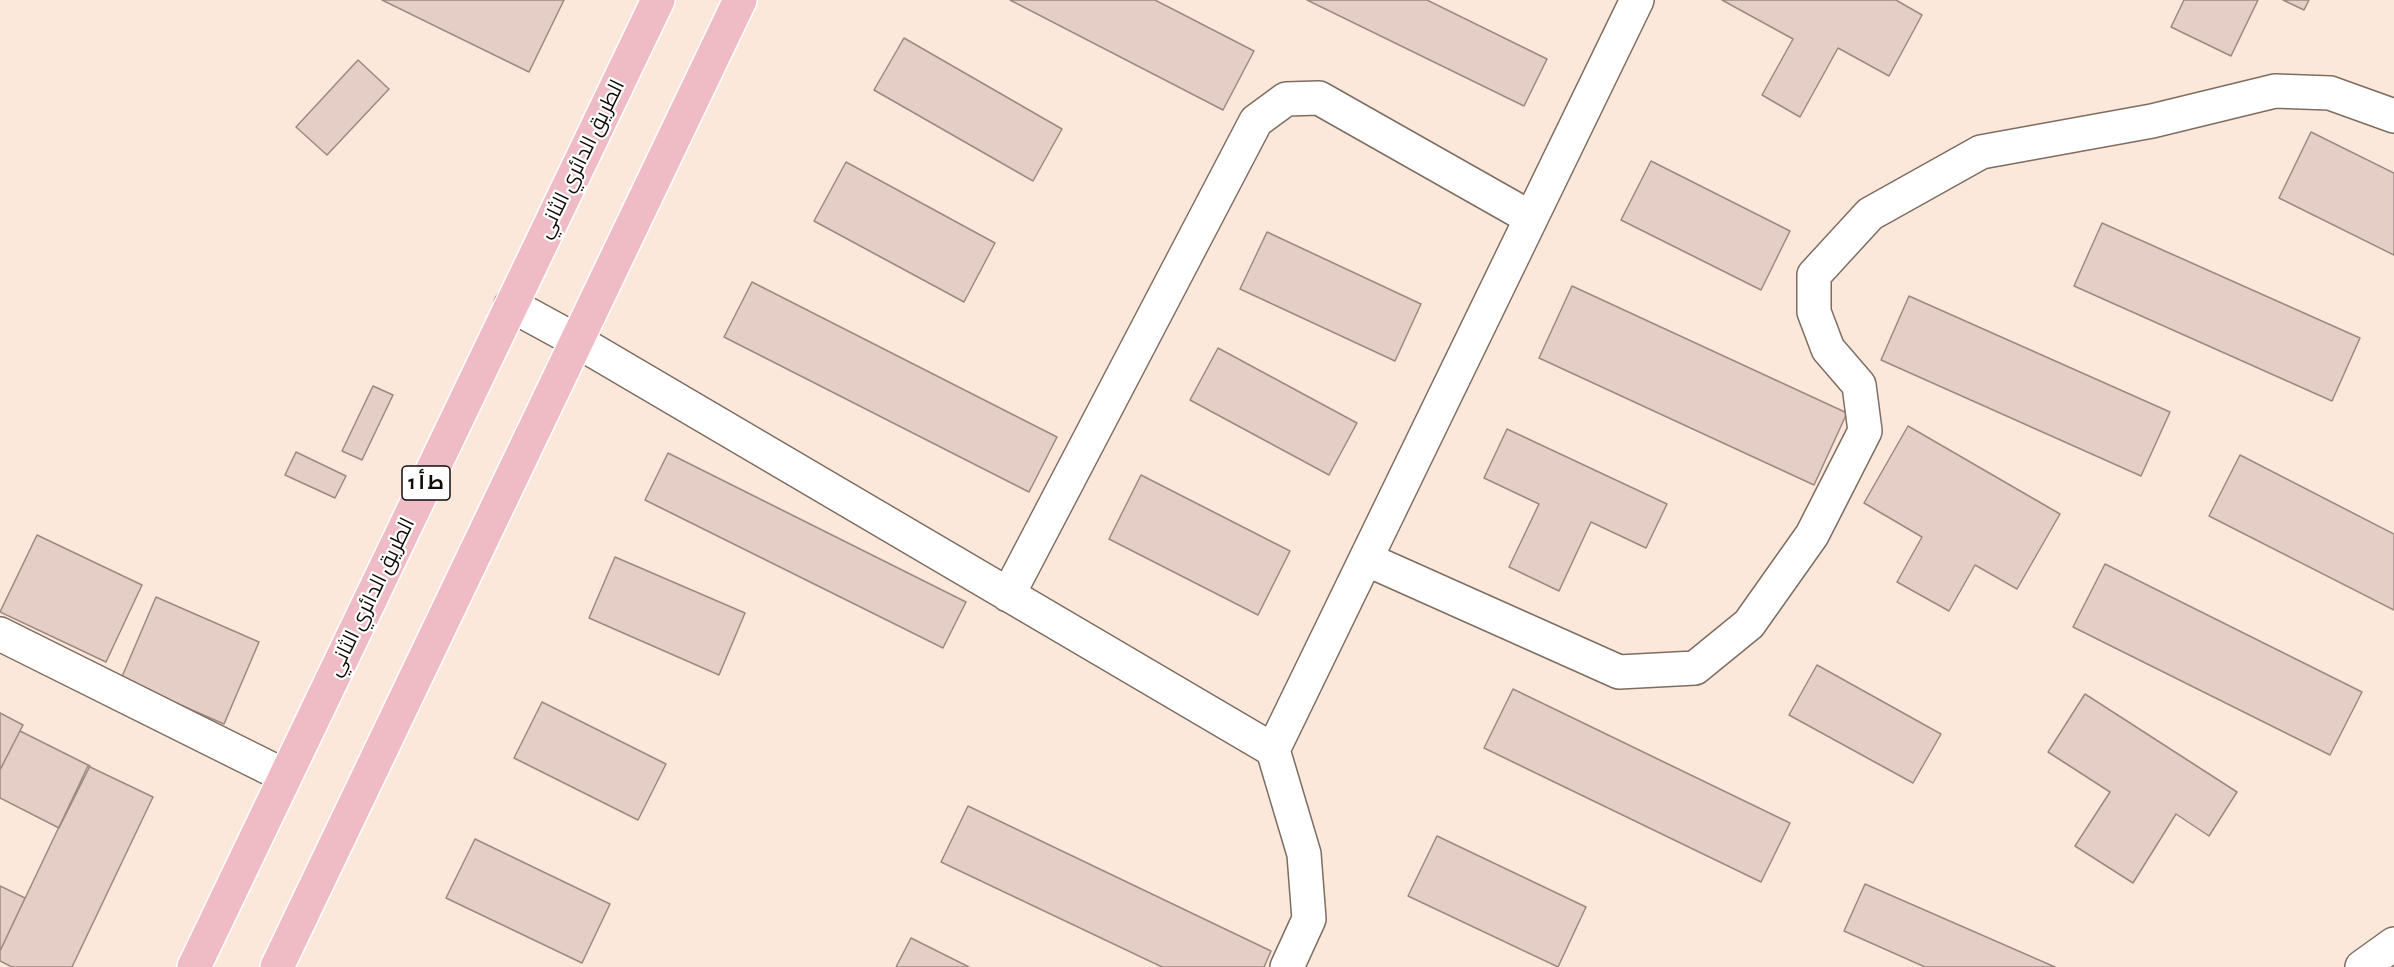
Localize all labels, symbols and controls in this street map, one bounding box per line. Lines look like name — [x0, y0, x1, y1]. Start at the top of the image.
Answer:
street label: الطريق الدائري الثاني — [532, 76, 630, 242]
road number: ط أ 1 — [402, 466, 450, 500]
street label: الطريق الدائري الثاني — [322, 514, 420, 680]

